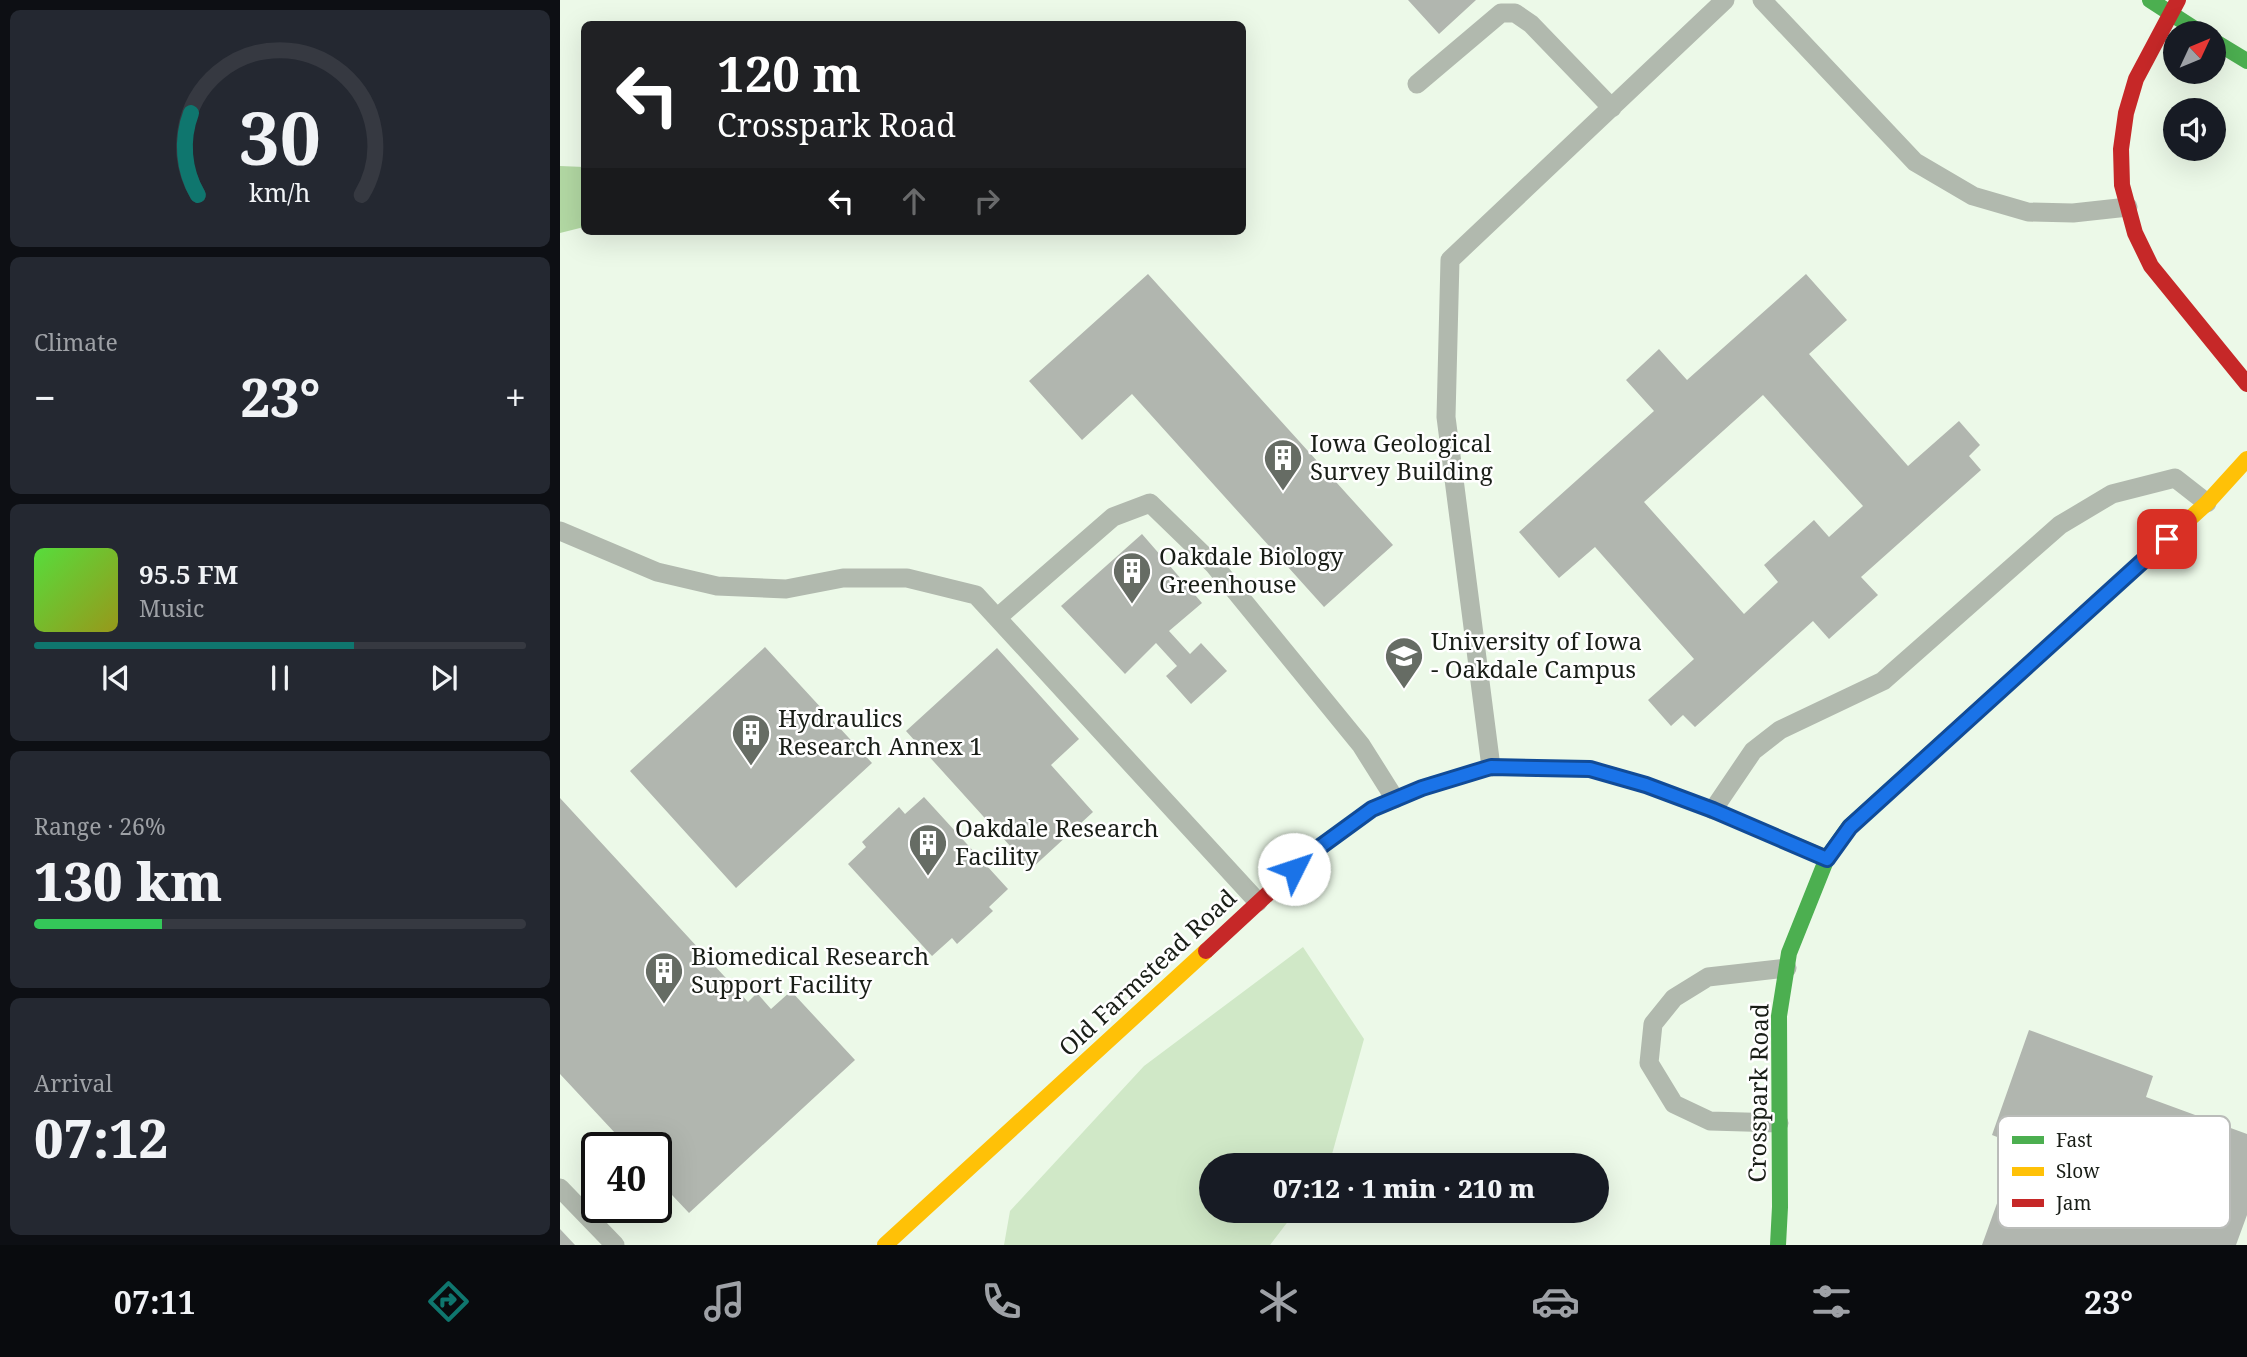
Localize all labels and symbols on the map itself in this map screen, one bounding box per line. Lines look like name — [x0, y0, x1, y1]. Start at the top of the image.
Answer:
north arrow — [2163, 21, 2226, 84]
place label: Iowa Geological Survey Building — [1310, 426, 1493, 487]
building icon: Iowa Geological Survey Building — [1262, 437, 1304, 492]
pin — [2137, 509, 2197, 569]
place label: Oakdale Biology Greenhouse — [1159, 539, 1344, 600]
building icon: Oakdale Biology Greenhouse — [1111, 550, 1153, 605]
place label: University of Iowa - Oakdale Campus — [1431, 624, 1642, 685]
school or university icon: University of Iowa - Oakdale Campus — [1383, 635, 1425, 690]
place label: Hydraulics Research Annex 1 — [778, 701, 983, 762]
building icon: Hydraulics Research Annex 1 — [730, 712, 772, 767]
place label: Oakdale Research Facility — [955, 811, 1159, 872]
building icon: Oakdale Research Facility — [907, 822, 949, 877]
position arrow — [1257, 832, 1331, 906]
street label: Old Farmstead Road — [1051, 881, 1243, 1063]
place label: Biomedical Research Support Facility — [691, 939, 929, 1000]
building icon: Biomedical Research Support Facility — [643, 950, 685, 1005]
street label: Crosspark Road — [1739, 1003, 1776, 1183]
legend — [1998, 1116, 2230, 1228]
text: Fast — [2056, 1127, 2093, 1153]
speed limit sign: 40 — [581, 1132, 672, 1223]
text: Slow — [2056, 1158, 2100, 1184]
text: Jam — [2055, 1190, 2091, 1216]

